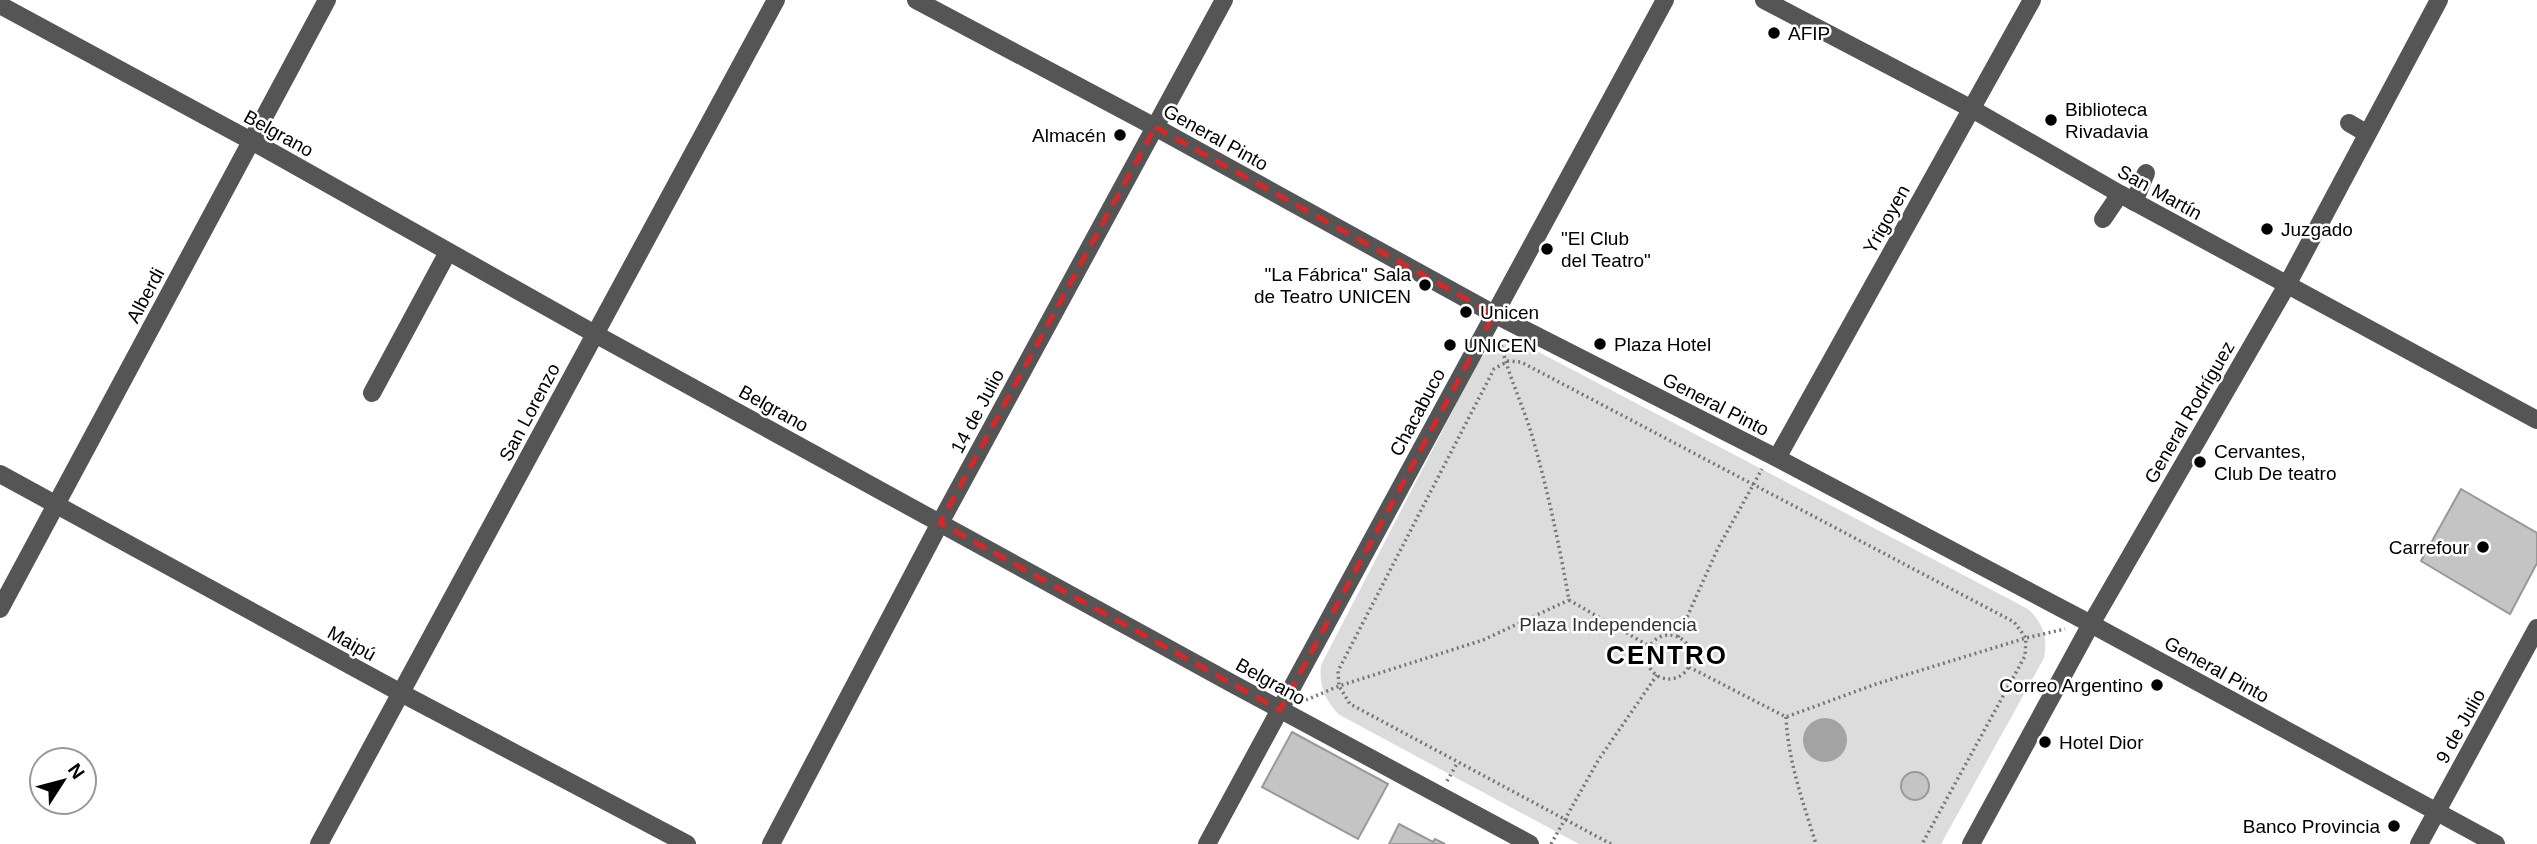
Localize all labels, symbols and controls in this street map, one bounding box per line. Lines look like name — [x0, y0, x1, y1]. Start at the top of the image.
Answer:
place label: AFIP — [1788, 23, 1830, 44]
marker: AFIP — [1766, 25, 1782, 41]
place label: Biblioteca Rivadavia — [2065, 99, 2149, 142]
street label: General Pinto — [1160, 100, 1272, 175]
street label: Belgrano — [240, 106, 317, 161]
marker: Biblioteca Rivadavia — [2043, 112, 2059, 128]
place label: Almacén — [1032, 125, 1106, 146]
marker: Almacén — [1112, 127, 1128, 143]
street label: San Martín — [2114, 161, 2205, 224]
street label: Yrigoyen — [1859, 181, 1914, 257]
place label: Juzgado — [2281, 219, 2353, 240]
marker: Juzgado — [2259, 221, 2275, 237]
place label: "El Club del Teatro" — [1561, 228, 1651, 271]
marker: "El Club del Teatro" — [1539, 241, 1555, 257]
street label: Alberdi — [122, 264, 169, 326]
place label: "La Fábrica" Sala de Teatro UNICEN — [1254, 264, 1411, 307]
marker: "La Fábrica" Sala de Teatro UNICEN — [1417, 277, 1433, 293]
place label: Unicen — [1480, 302, 1539, 323]
marker: Unicen — [1458, 304, 1474, 320]
place label: Plaza Hotel — [1614, 334, 1711, 355]
place label: UNICEN — [1464, 335, 1537, 356]
marker: Plaza Hotel — [1592, 336, 1608, 352]
marker: UNICEN — [1442, 337, 1458, 353]
street label: General Rodríguez — [2140, 337, 2239, 487]
street label: San Lorenzo — [495, 360, 564, 465]
street label: Chacabuco — [1386, 365, 1449, 460]
street label: 14 de Julio — [947, 366, 1008, 457]
street label: General Pinto — [1659, 369, 1772, 440]
street label: Belgrano — [735, 381, 812, 436]
place label: Cervantes, Club De teatro — [2214, 441, 2337, 484]
marker: Cervantes, Club De teatro — [2192, 454, 2208, 470]
place label: Carrefour — [2389, 537, 2470, 558]
marker: Carrefour — [2475, 539, 2491, 555]
park label: Plaza Independencia — [1519, 614, 1697, 635]
street label: Maipú — [324, 622, 379, 665]
street label: General Pinto — [2161, 632, 2273, 707]
district label: CENTRO — [1606, 640, 1728, 670]
street label: Belgrano — [1232, 654, 1309, 709]
place label: Correo Argentino — [1999, 675, 2143, 696]
marker: Correo Argentino — [2149, 677, 2165, 693]
street label: 9 de Julio — [2432, 686, 2489, 767]
place label: Hotel Dior — [2059, 732, 2144, 753]
marker: Hotel Dior — [2037, 734, 2053, 750]
north arrow — [28, 746, 98, 816]
text: N — [64, 760, 89, 783]
place label: Banco Provincia — [2243, 816, 2380, 837]
marker: Banco Provincia — [2386, 818, 2402, 834]

